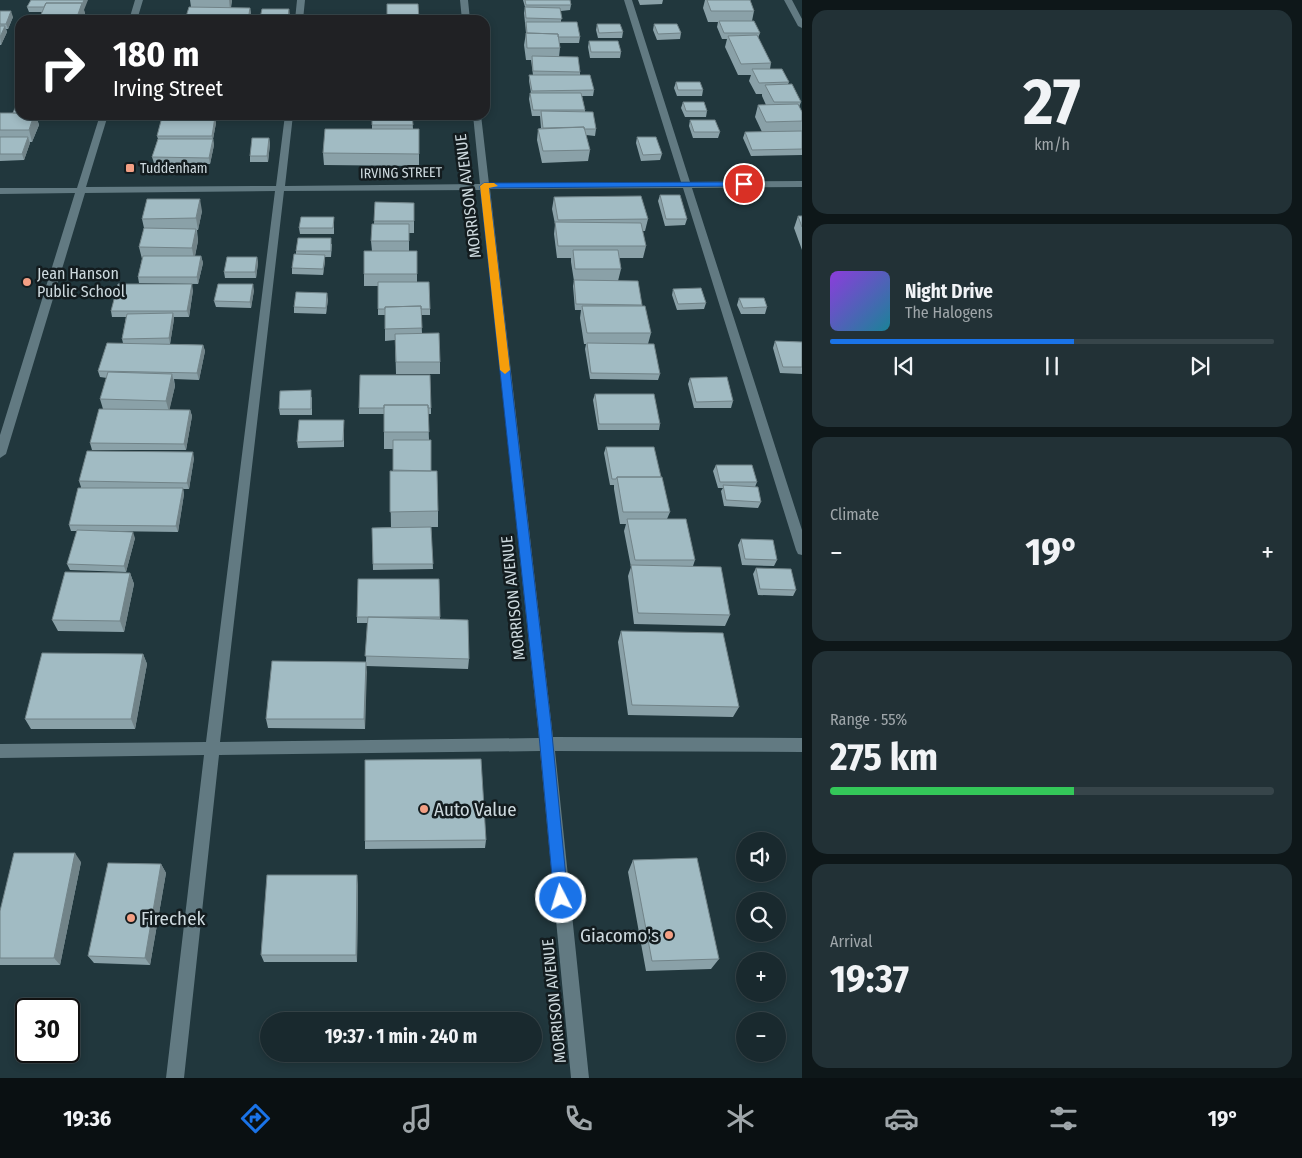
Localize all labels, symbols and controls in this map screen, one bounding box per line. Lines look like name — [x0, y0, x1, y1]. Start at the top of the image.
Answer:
text: 180 m — [113, 33, 199, 75]
icon: right — [30, 35, 95, 100]
text: 27 — [1023, 63, 1081, 141]
text: Irving Street — [113, 75, 223, 102]
street label: MORRISON AVENUE — [451, 133, 485, 259]
text: km/h — [1034, 135, 1070, 154]
place label: Tuddenham — [140, 160, 208, 177]
marker: Tuddenham — [124, 162, 136, 174]
pin — [723, 163, 765, 205]
street label: IRVING STREET — [360, 164, 443, 182]
icon: arrive — [730, 170, 758, 198]
place label: Jean Hanson Public School — [37, 264, 125, 301]
marker: Jean Hanson Public School — [21, 276, 33, 288]
text: Night Drive — [905, 280, 993, 303]
text: The Halogens — [905, 303, 993, 322]
icon: previous — [890, 352, 918, 380]
icon: pause — [1038, 352, 1066, 380]
icon: next — [1186, 352, 1214, 380]
text: Climate — [830, 505, 879, 524]
text: 19° — [1025, 529, 1079, 575]
street label: MORRISON AVENUE — [497, 535, 529, 661]
text: − — [830, 536, 843, 569]
text: + — [1261, 536, 1274, 569]
text: Range · 55% — [830, 710, 907, 729]
text: 275 km — [830, 734, 938, 780]
place label: Auto Value — [434, 798, 517, 821]
marker: Auto Value — [418, 803, 430, 815]
map controls — [736, 832, 786, 1062]
button: sound — [736, 832, 786, 882]
position arrow — [534, 871, 586, 923]
button: search — [736, 892, 786, 942]
place label: Firechek — [141, 907, 206, 930]
marker: Firechek — [125, 912, 137, 924]
place label: Giacomo's — [580, 924, 659, 947]
marker: Giacomo's — [663, 929, 675, 941]
text: Arrival — [830, 932, 872, 951]
street label: MORRISON AVENUE — [538, 938, 570, 1064]
button: + — [736, 952, 786, 1002]
text: 19:37 — [830, 956, 909, 1002]
speed limit sign: 30 — [15, 998, 80, 1063]
button: − — [736, 1012, 786, 1062]
text: 19:37 · 1 min · 240 m — [325, 1025, 477, 1048]
icon: directions — [238, 1101, 273, 1136]
icon: music — [400, 1101, 435, 1136]
icon: phone — [561, 1101, 596, 1136]
icon: climate — [723, 1101, 758, 1136]
icon: car — [884, 1101, 919, 1136]
icon: filters — [1046, 1101, 1081, 1136]
text: 19:36 — [63, 1105, 111, 1132]
text: 19° — [1208, 1105, 1239, 1132]

